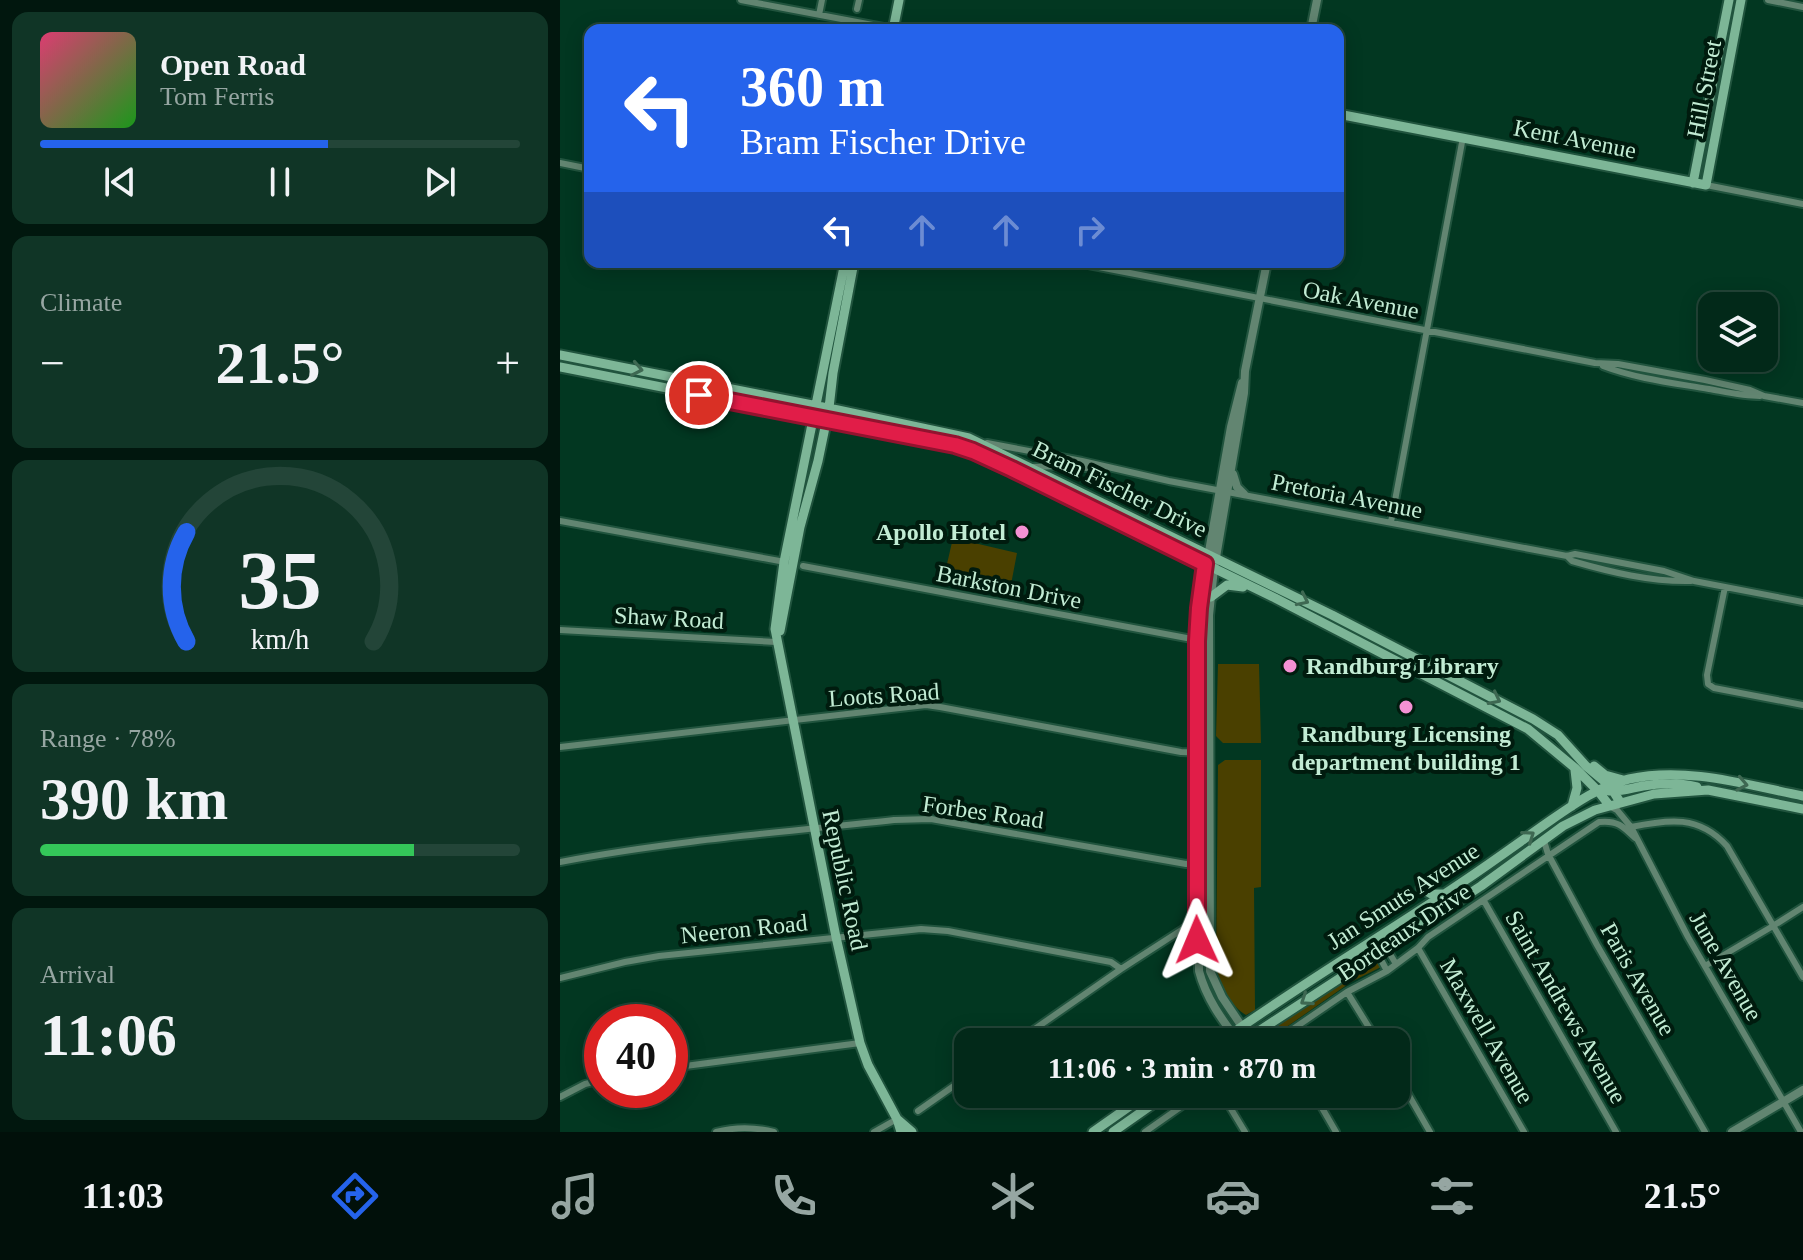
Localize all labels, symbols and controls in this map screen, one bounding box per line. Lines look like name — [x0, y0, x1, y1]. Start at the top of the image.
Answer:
street label: Hill Street — [1682, 37, 1726, 140]
text: Open Road — [160, 48, 306, 81]
icon: left — [608, 56, 712, 160]
text: 360 m — [740, 56, 885, 118]
text: Tom Ferris — [160, 82, 274, 111]
street label: Kent Avenue — [1512, 114, 1638, 164]
text: Bram Fischer Drive — [740, 122, 1026, 162]
icon: previous — [98, 160, 142, 204]
icon: pause — [258, 160, 302, 204]
icon: next — [418, 160, 462, 204]
icon: left — [816, 208, 860, 252]
icon: ahead — [900, 208, 944, 252]
icon: ahead — [984, 208, 1028, 252]
icon: right — [1068, 208, 1112, 252]
street label: Oak Avenue — [1301, 276, 1421, 324]
text: Climate — [40, 288, 122, 317]
map controls — [1698, 292, 1778, 372]
button: layers — [1698, 292, 1778, 372]
text: 21.5° — [216, 330, 345, 396]
text: − — [40, 339, 65, 388]
text: + — [495, 339, 520, 388]
one-way arrow — [630, 360, 643, 377]
pin — [665, 361, 733, 429]
icon: arrive — [677, 373, 721, 417]
street label: Bram Fischer Drive — [1029, 436, 1211, 542]
street label: Pretoria Avenue — [1269, 469, 1425, 523]
place label: Apollo Hotel — [876, 519, 1006, 545]
marker: Apollo Hotel — [1013, 523, 1031, 541]
text: 35 — [238, 534, 322, 626]
street label: Barkston Drive — [934, 560, 1084, 614]
one-way arrow — [1295, 590, 1310, 606]
street label: Shaw Road — [613, 602, 725, 634]
text: km/h — [251, 624, 309, 655]
place label: Randburg Library — [1306, 653, 1499, 679]
marker: Randburg Library — [1281, 657, 1299, 675]
street label: Loots Road — [828, 678, 940, 712]
one-way arrow — [1487, 690, 1501, 705]
marker: Randburg Licensing department building 1 — [1397, 698, 1415, 716]
place label: Randburg Licensing department building 1 — [1291, 721, 1521, 775]
text: Range · 78% — [40, 724, 176, 753]
text: 390 km — [40, 766, 228, 832]
one-way arrow — [1735, 775, 1748, 792]
street label: Forbes Road — [921, 791, 1045, 833]
street label: Republic Road — [817, 807, 873, 953]
one-way arrow — [1521, 831, 1535, 846]
street label: Jan Smuts Avenue — [1322, 837, 1484, 955]
street label: Bordeaux Drive — [1333, 878, 1475, 986]
position arrow — [1155, 898, 1239, 982]
street label: Saint Andrews Avenue — [1500, 906, 1632, 1108]
street label: June Avenue — [1684, 907, 1768, 1025]
street label: Neeron Road — [679, 909, 809, 949]
street label: Paris Avenue — [1595, 918, 1681, 1040]
street label: Maxwell Avenue — [1435, 954, 1539, 1108]
text: Arrival — [40, 960, 115, 989]
one-way arrow — [1300, 990, 1315, 1005]
text: 11:06 — [40, 1002, 177, 1068]
speed limit sign: 40 — [584, 1004, 688, 1108]
text: 11:06 · 3 min · 870 m — [1048, 1051, 1316, 1084]
icon: directions — [327, 1168, 383, 1224]
icon: music — [547, 1168, 603, 1224]
icon: phone — [766, 1168, 822, 1224]
icon: climate — [985, 1168, 1041, 1224]
icon: car — [1205, 1168, 1261, 1224]
icon: filters — [1424, 1168, 1480, 1224]
text: 11:03 — [82, 1176, 164, 1216]
text: 21.5° — [1644, 1176, 1721, 1216]

